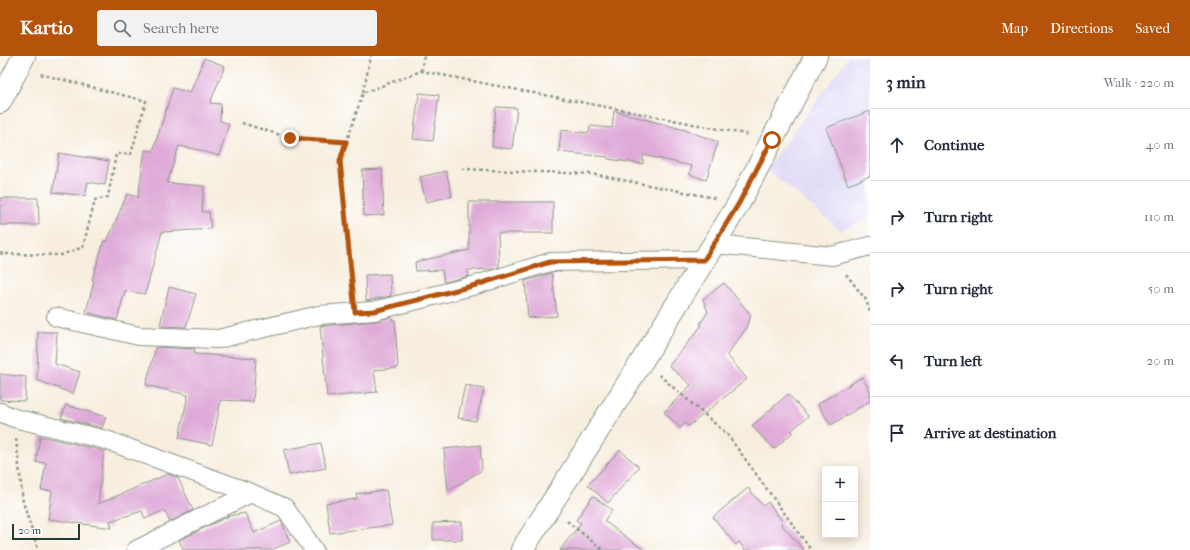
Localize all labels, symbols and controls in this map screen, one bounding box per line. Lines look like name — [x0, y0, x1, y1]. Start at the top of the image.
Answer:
search box — [97, 10, 377, 46]
text: Kartio — [20, 17, 73, 39]
icon: search — [111, 17, 133, 39]
text: Search here — [143, 19, 219, 37]
text: Map — [1001, 20, 1028, 37]
text: Directions — [1050, 20, 1113, 37]
text: Saved — [1135, 20, 1170, 37]
text: 3 min — [886, 72, 926, 92]
text: Walk · 220 m — [1103, 75, 1174, 90]
route end — [281, 129, 299, 147]
route start — [763, 131, 781, 149]
icon: ahead — [886, 134, 908, 156]
text: Continue — [924, 136, 984, 154]
text: 40 m — [1146, 137, 1174, 152]
icon: right — [886, 206, 908, 228]
text: Turn right — [924, 208, 993, 226]
text: 110 m — [1144, 209, 1174, 224]
icon: right — [886, 278, 908, 300]
text: Turn right — [924, 280, 993, 298]
text: 50 m — [1148, 281, 1174, 296]
icon: left — [886, 350, 908, 372]
text: Turn left — [924, 352, 982, 370]
text: 20 m — [1147, 353, 1174, 368]
icon: arrive — [886, 422, 908, 444]
text: Arrive at destination — [924, 424, 1056, 442]
map controls — [822, 466, 858, 538]
button: + — [822, 466, 858, 502]
button: − — [822, 502, 858, 538]
scale bar — [12, 522, 80, 541]
text: 20 m — [18, 524, 41, 537]

